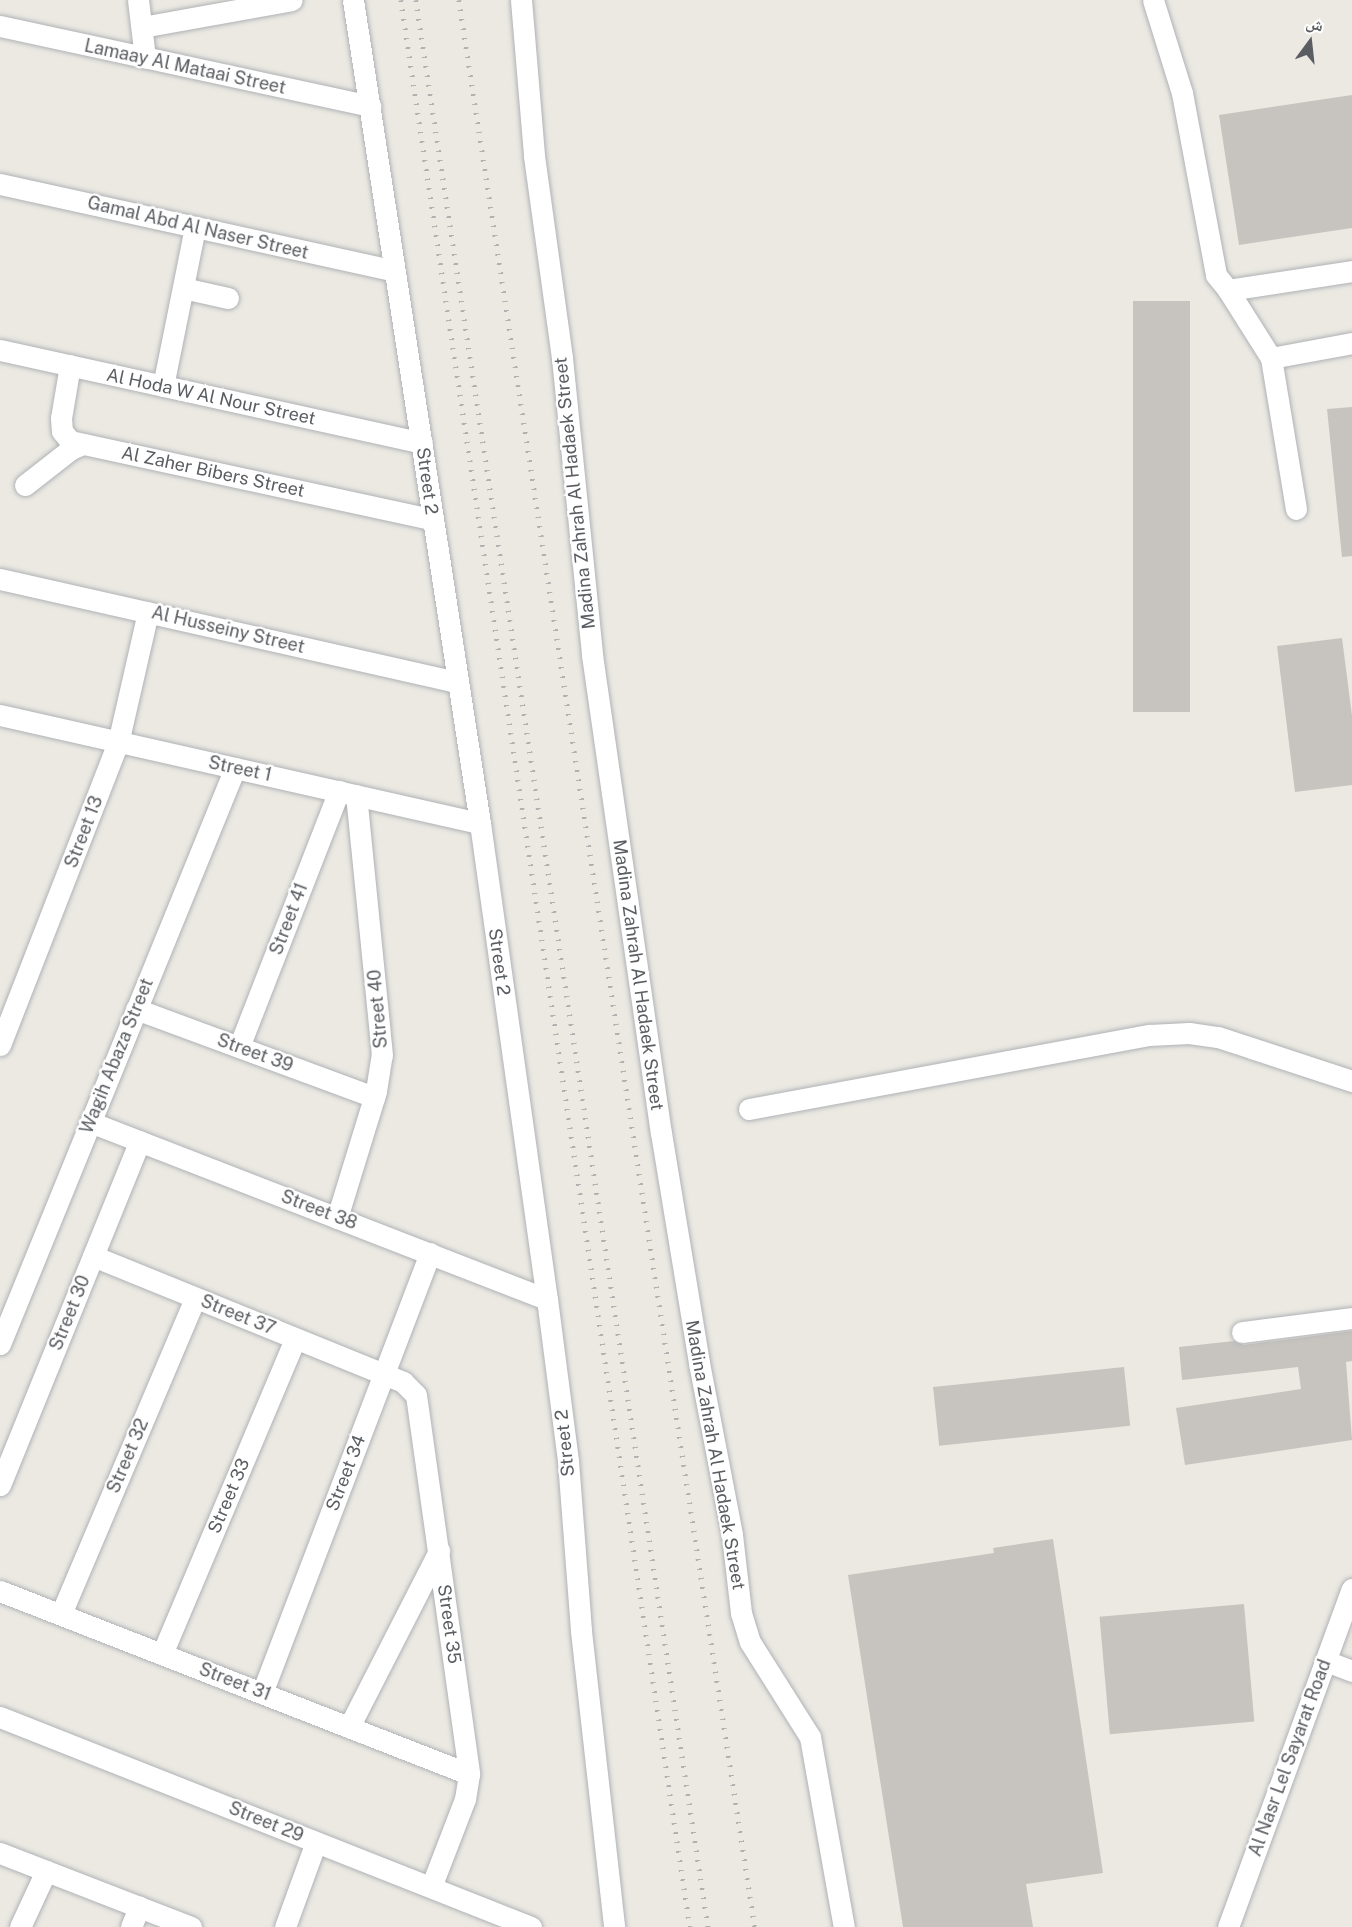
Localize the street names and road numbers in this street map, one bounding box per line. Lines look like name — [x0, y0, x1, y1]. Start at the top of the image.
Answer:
street label: Lamaay Al Mataai Street — [82, 35, 288, 99]
street label: Gamal Abd Al Naser Street — [85, 192, 311, 264]
street label: Madina Zahrah Al Hadaek Street — [550, 356, 600, 630]
street label: Al Hoda W Al Nour Street — [104, 364, 318, 430]
street label: Al Zaher Bibers Street — [119, 442, 307, 502]
street label: Street 2 — [412, 446, 442, 516]
street label: Al Husseiny Street — [149, 602, 307, 658]
street label: Street 1 — [206, 752, 274, 786]
street label: Street 13 — [60, 793, 108, 871]
street label: Madina Zahrah Al Hadaek Street — [608, 838, 668, 1112]
street label: Street 41 — [265, 880, 313, 958]
street label: Street 2 — [484, 927, 514, 997]
street label: Street 40 — [364, 969, 392, 1049]
street label: Wagih Abaza Street — [76, 975, 158, 1137]
street label: Street 39 — [214, 1029, 296, 1077]
street label: Street 38 — [278, 1186, 360, 1234]
street label: Street 30 — [45, 1272, 95, 1354]
street label: Street 37 — [197, 1290, 279, 1340]
street label: Madina Zahrah Al Hadaek Street — [681, 1318, 749, 1592]
street label: Street 2 — [551, 1408, 579, 1478]
street label: Street 32 — [103, 1415, 153, 1497]
street label: Street 34 — [322, 1432, 370, 1514]
street label: Street 33 — [204, 1455, 254, 1537]
street label: Street 35 — [433, 1583, 465, 1665]
street label: Al Nasr Lel Sayarat Road — [1244, 1657, 1336, 1859]
street label: Street 31 — [196, 1658, 274, 1706]
street label: Street 29 — [225, 1797, 307, 1847]

